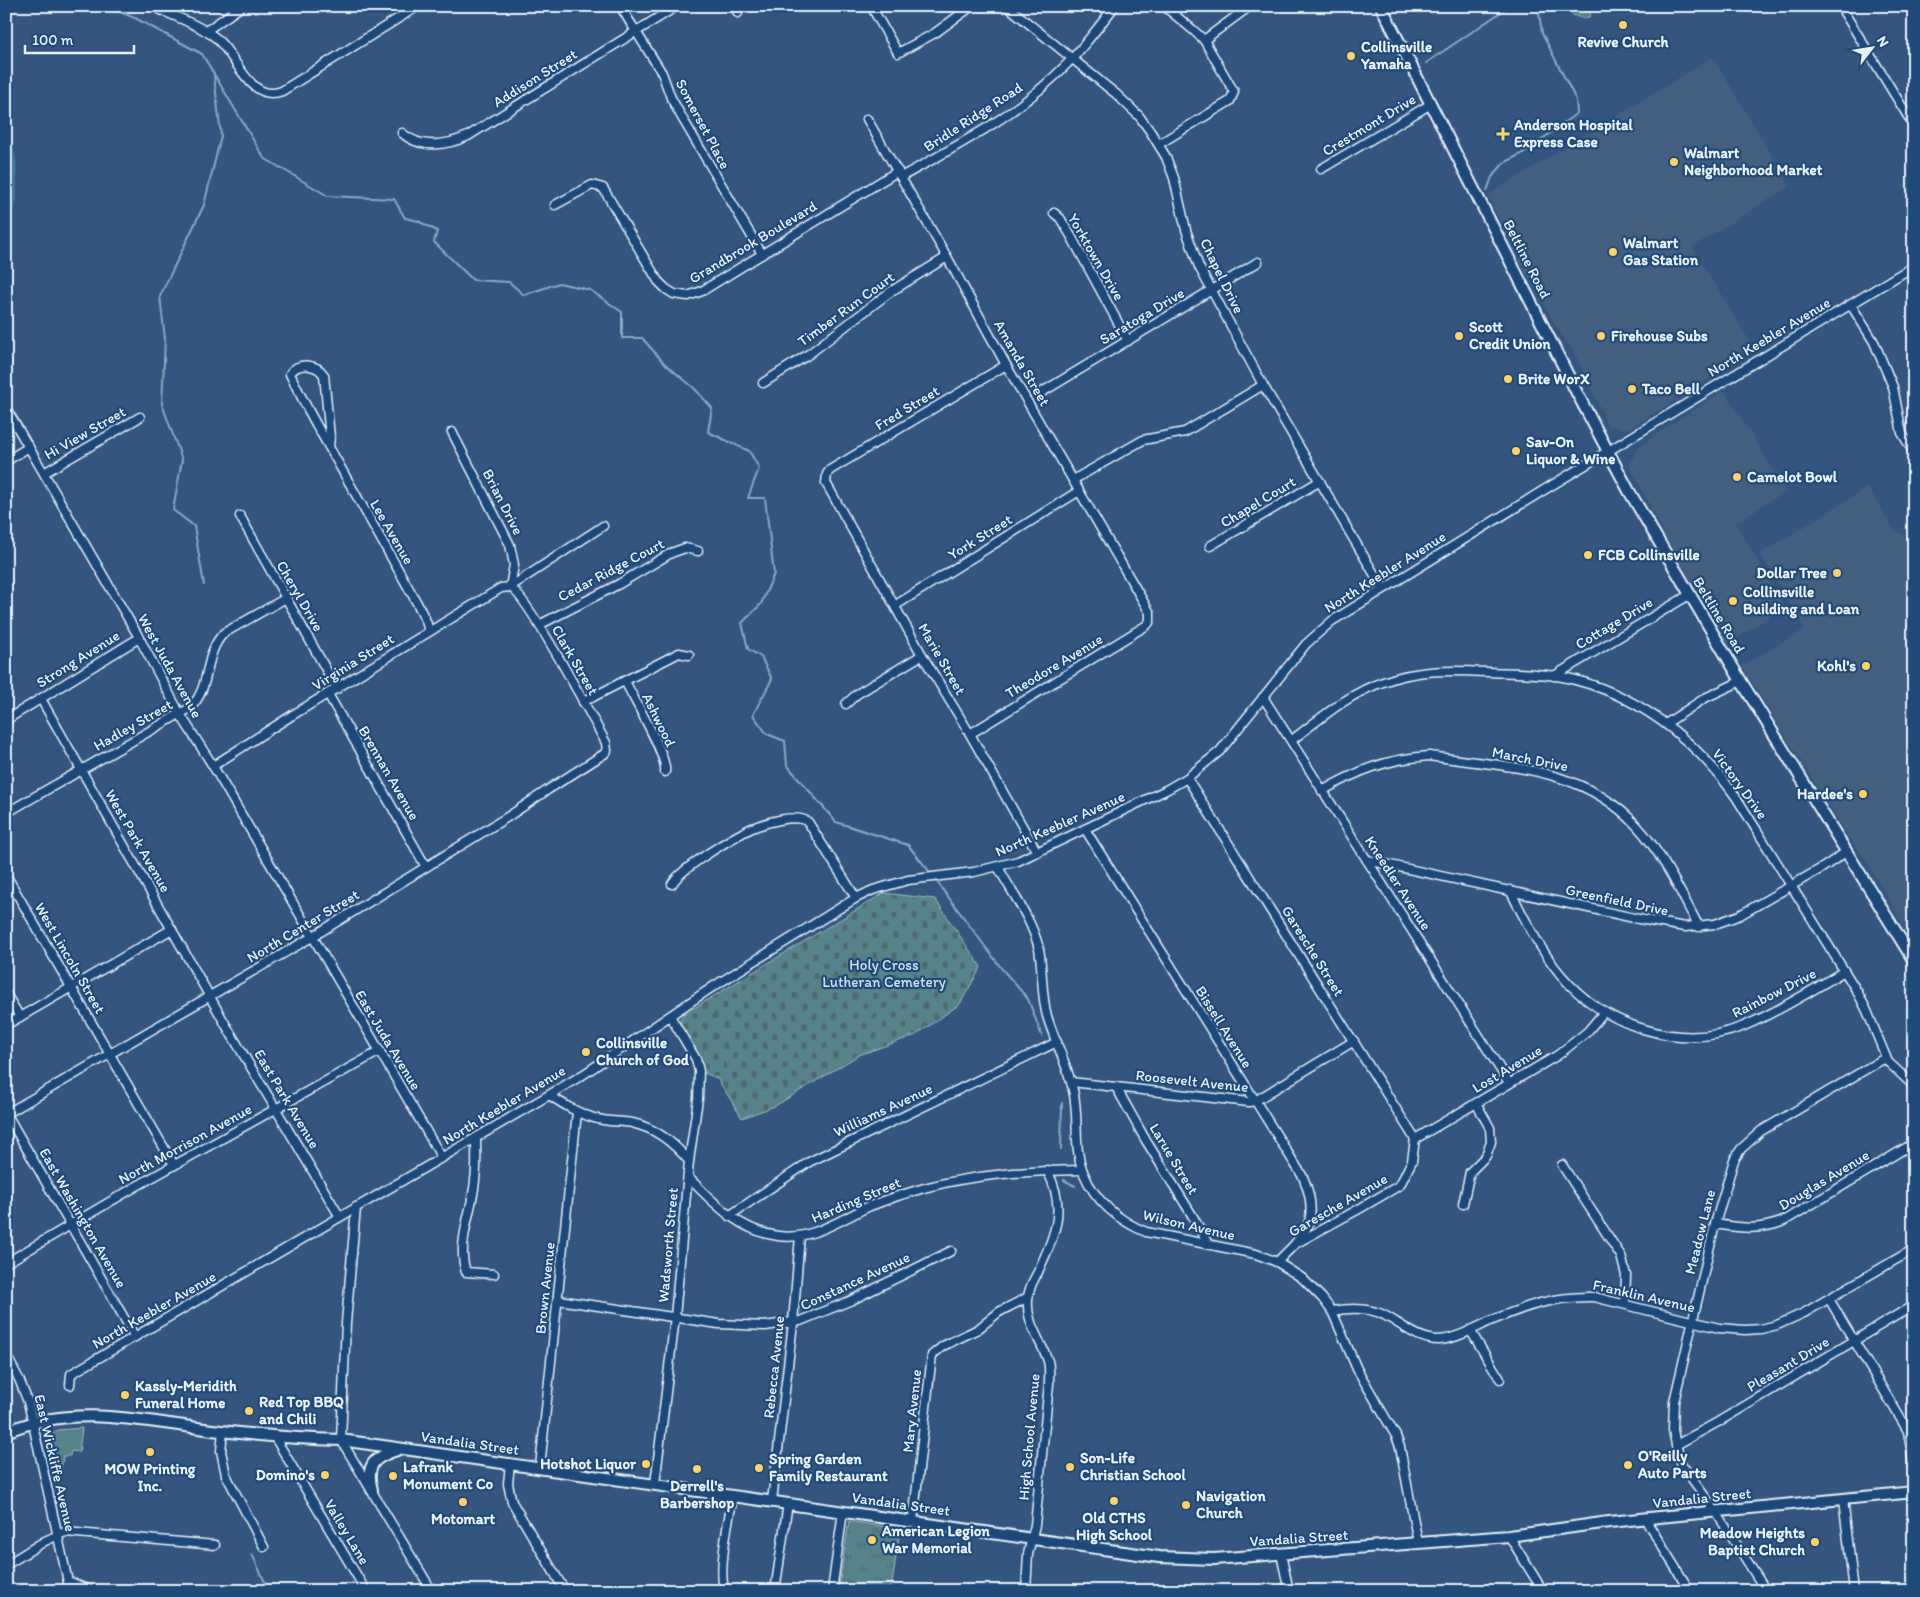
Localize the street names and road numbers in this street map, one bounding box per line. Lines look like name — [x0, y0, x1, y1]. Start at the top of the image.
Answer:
street label: Addison Street — [490, 45, 581, 111]
street label: Somerset Place — [672, 76, 734, 172]
street label: Bridle Ridge Road — [920, 78, 1026, 156]
street label: Crestmont Drive — [1319, 90, 1419, 160]
street label: Grandbrook Boulevard — [686, 196, 821, 287]
street label: Yorktown Drive — [1064, 210, 1128, 304]
street label: Beltline Road — [1499, 217, 1555, 301]
street label: Chapel Drive — [1196, 235, 1248, 317]
street label: Timber Run Court — [794, 268, 898, 350]
street label: Saratoga Drive — [1096, 284, 1188, 348]
street label: North Keebler Avenue — [1704, 293, 1834, 381]
street label: Amanda Street — [990, 317, 1054, 410]
street label: Fred Street — [871, 382, 943, 434]
street label: Hi View Street — [41, 402, 129, 464]
street label: Brian Drive — [479, 466, 527, 538]
street label: Chapel Court — [1217, 472, 1299, 532]
street label: Lee Avenue — [366, 496, 418, 568]
street label: York Street — [945, 510, 1016, 564]
street label: North Keebler Avenue — [1321, 527, 1449, 617]
street label: Cedar Ridge Court — [555, 534, 668, 606]
street label: Cheryl Drive — [273, 557, 327, 635]
street label: Beltline Road — [1689, 574, 1749, 656]
street label: Cottage Drive — [1572, 593, 1656, 653]
street label: West Juda Avenue — [134, 611, 206, 721]
street label: Marie Street — [914, 620, 970, 698]
street label: Clark Street — [548, 622, 603, 699]
street label: Strong Avenue — [33, 626, 123, 692]
street label: Virginia Street — [309, 629, 398, 694]
street label: Theodore Avenue — [1002, 630, 1106, 702]
street label: Ashwood — [638, 690, 680, 751]
street label: Hadley Street — [90, 695, 176, 755]
street label: Brennan Avenue — [355, 722, 423, 824]
street label: March Drive — [1490, 743, 1570, 775]
street label: Victory Drive — [1708, 745, 1772, 823]
street label: West Park Avenue — [101, 786, 175, 896]
street label: North Keebler Avenue — [992, 787, 1128, 861]
street label: Kneedler Avenue — [1361, 833, 1435, 933]
street label: Greenfield Drive — [1564, 880, 1670, 920]
street label: North Center Street — [244, 885, 363, 967]
street label: West Lincoln Street — [31, 899, 109, 1017]
street label: Garesche Street — [1278, 902, 1348, 1000]
street label: Rainbow Drive — [1729, 964, 1819, 1022]
street label: Bissell Avenue — [1192, 983, 1256, 1071]
street label: East Juda Avenue — [351, 987, 425, 1093]
street label: Lost Avenue — [1469, 1041, 1545, 1097]
street label: East Park Avenue — [250, 1046, 324, 1152]
street label: North Keebler Avenue — [439, 1061, 569, 1149]
street label: Roosevelt Avenue — [1135, 1066, 1249, 1096]
street label: Williams Avenue — [831, 1079, 935, 1141]
street label: North Morrison Avenue — [115, 1100, 255, 1188]
street label: Larue Street — [1146, 1120, 1203, 1198]
street label: East Washington Avenue — [36, 1145, 130, 1291]
street label: Douglas Avenue — [1775, 1146, 1873, 1214]
street label: Garesche Avenue — [1285, 1169, 1391, 1241]
street label: Harding Street — [809, 1173, 904, 1227]
street label: Wadsworth Street — [654, 1186, 682, 1303]
street label: Meadow Lane — [1681, 1188, 1719, 1276]
street label: Wilson Avenue — [1141, 1206, 1237, 1244]
street label: Brown Avenue — [531, 1241, 559, 1335]
street label: Constance Avenue — [797, 1248, 913, 1314]
street label: North Keebler Avenue — [89, 1267, 219, 1353]
street label: Franklin Avenue — [1591, 1276, 1697, 1316]
street label: Rebecca Avenue — [760, 1315, 788, 1419]
street label: Pleasant Drive — [1744, 1332, 1832, 1396]
street label: Mary Avenue — [899, 1368, 925, 1454]
street label: High School Avenue — [1014, 1373, 1044, 1501]
street label: East Wickliffe Avenue — [30, 1393, 80, 1533]
street label: Vandalia Street — [420, 1427, 521, 1459]
street label: Vandalia Street — [1652, 1484, 1752, 1512]
street label: Vandalia Street — [851, 1488, 952, 1520]
street label: Valley Lane — [320, 1496, 374, 1568]
street label: Vandalia Street — [1249, 1526, 1349, 1550]

